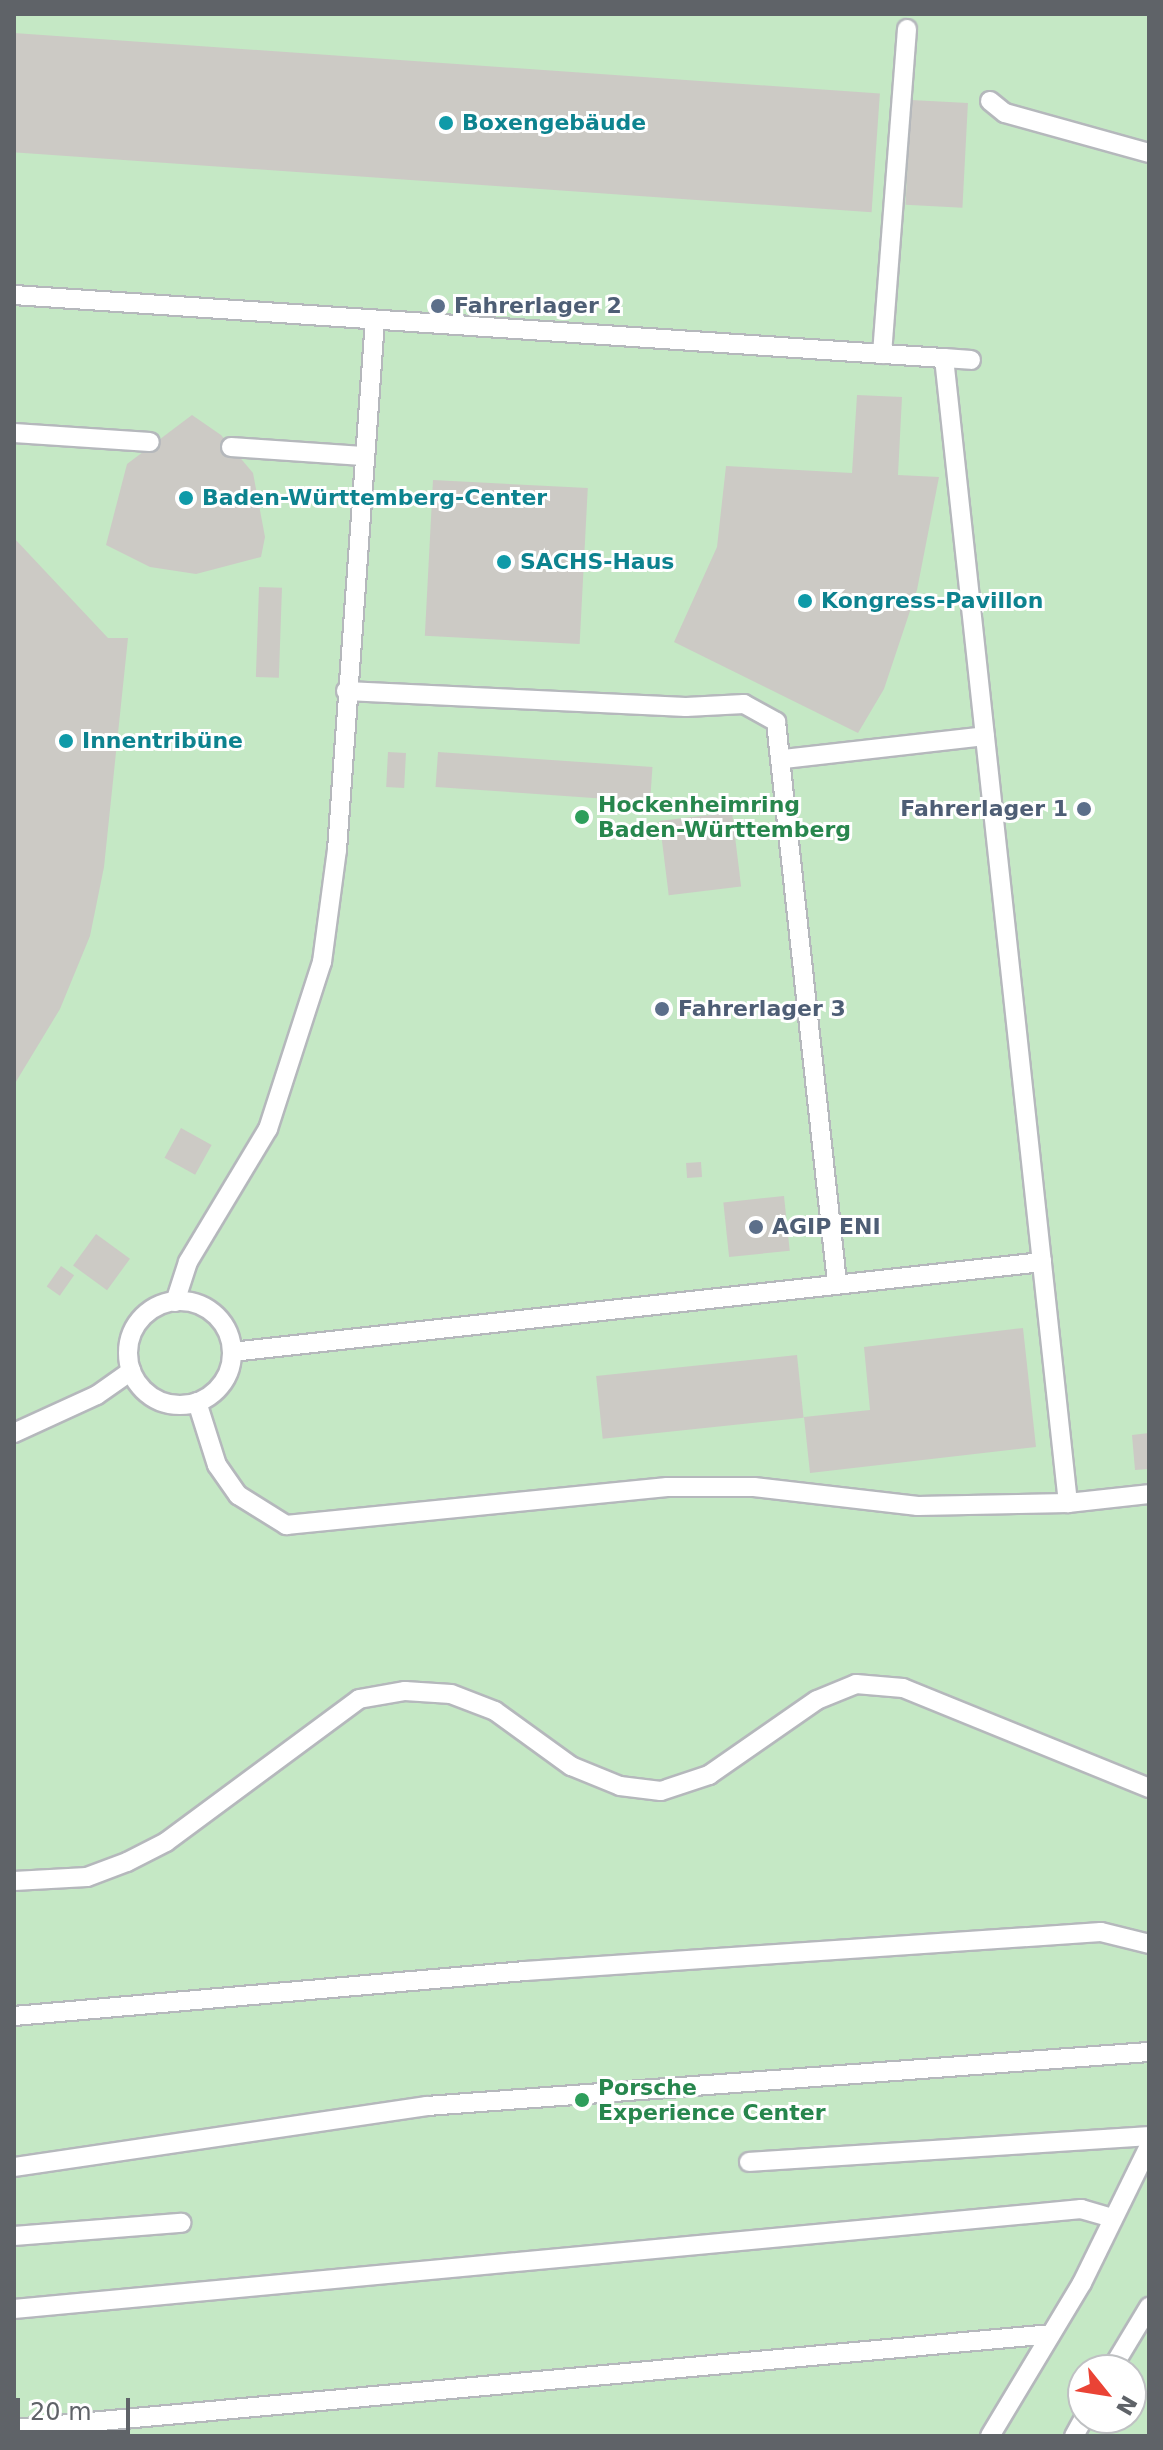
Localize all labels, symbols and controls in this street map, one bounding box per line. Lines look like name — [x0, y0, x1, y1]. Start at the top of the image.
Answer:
place label: Boxengebäude — [462, 110, 646, 136]
marker: Boxengebäude — [437, 114, 455, 132]
place label: Fahrerlager 2 — [454, 293, 622, 319]
marker: Fahrerlager 2 — [429, 297, 447, 315]
place label: Baden-Württemberg-Center — [202, 485, 547, 511]
marker: Baden-Württemberg-Center — [177, 489, 195, 507]
place label: SACHS-Haus — [520, 549, 674, 575]
marker: SACHS-Haus — [495, 553, 513, 571]
place label: Kongress-Pavillon — [821, 588, 1043, 614]
marker: Kongress-Pavillon — [796, 592, 814, 610]
place label: Innentribüne — [82, 728, 243, 754]
marker: Innentribüne — [57, 732, 75, 750]
place label: Hockenheimring Baden-Württemberg — [598, 791, 851, 842]
place label: Fahrerlager 1 — [900, 796, 1068, 822]
marker: Fahrerlager 1 — [1075, 800, 1093, 818]
marker: Hockenheimring Baden-Württemberg — [573, 808, 591, 826]
place label: Fahrerlager 3 — [678, 996, 846, 1022]
marker: Fahrerlager 3 — [653, 1000, 671, 1018]
place label: AGIP ENI — [772, 1214, 881, 1240]
marker: AGIP ENI — [747, 1218, 765, 1236]
place label: Porsche Experience Center — [598, 2074, 825, 2126]
marker: Porsche Experience Center — [573, 2091, 591, 2109]
north arrow — [1067, 2354, 1147, 2434]
scale bar — [20, 2382, 134, 2432]
text: N — [1111, 2391, 1142, 2419]
text: 20 m — [30, 2398, 92, 2426]

